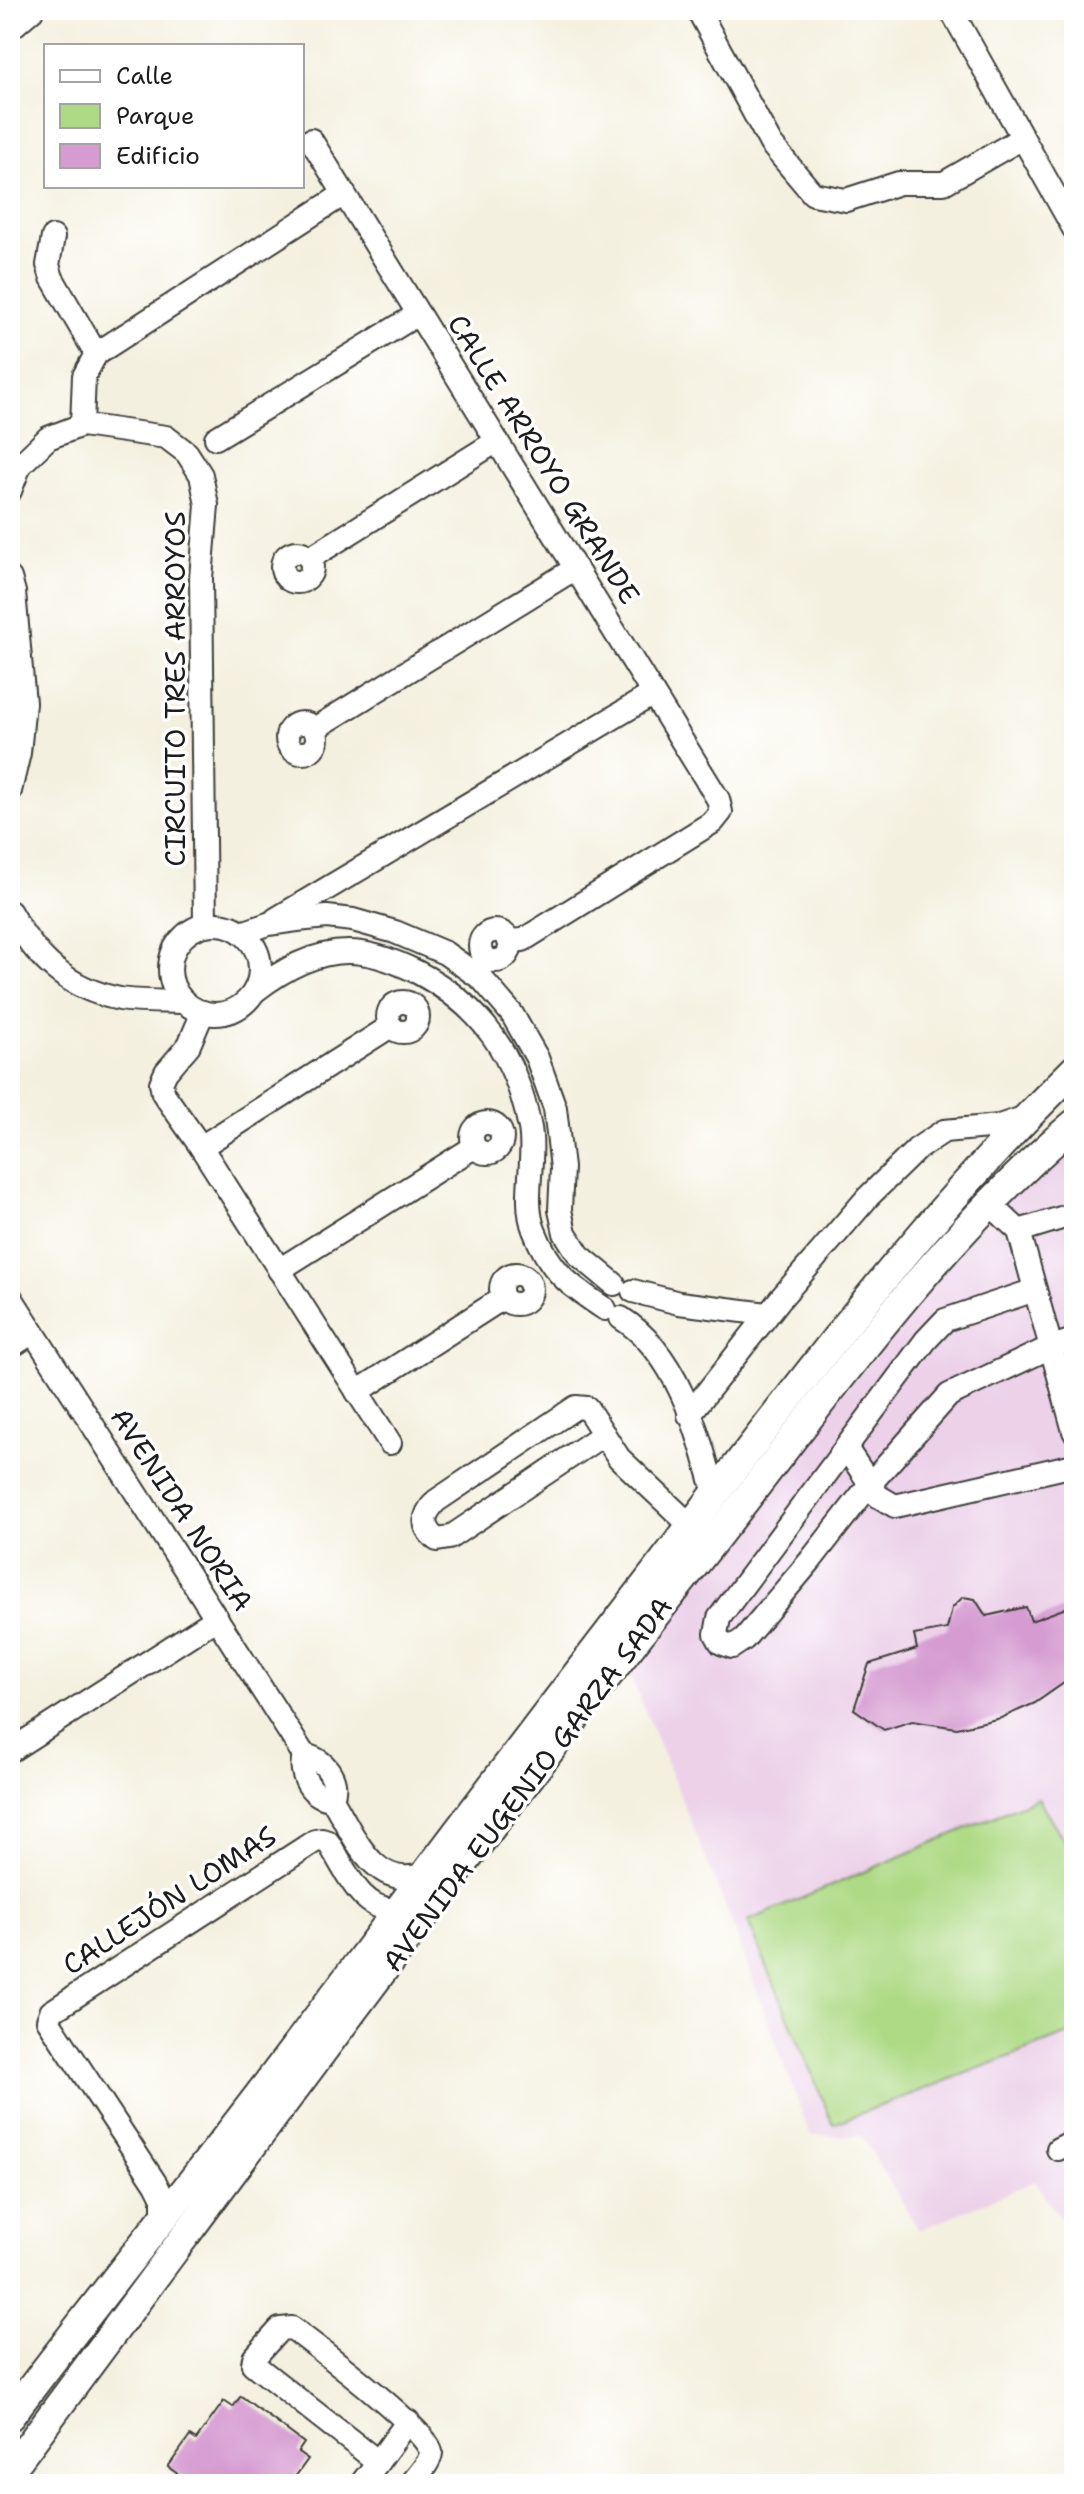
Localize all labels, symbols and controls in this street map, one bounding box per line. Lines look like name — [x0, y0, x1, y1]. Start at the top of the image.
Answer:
legend — [44, 44, 304, 188]
text: Calle — [116, 60, 173, 92]
text: Parque — [116, 100, 195, 132]
text: Edificio — [116, 140, 200, 172]
street label: CALLE ARROYO GRANDE — [439, 307, 649, 611]
street label: CIRCUITO TRES ARROYOS — [156, 511, 194, 867]
street label: AVENIDA NORIA — [102, 1400, 262, 1618]
street label: AVENIDA EUGENIO GARZA SADA — [373, 1589, 681, 1979]
street label: CALLEJÓN LOMAS — [55, 1817, 283, 1983]

